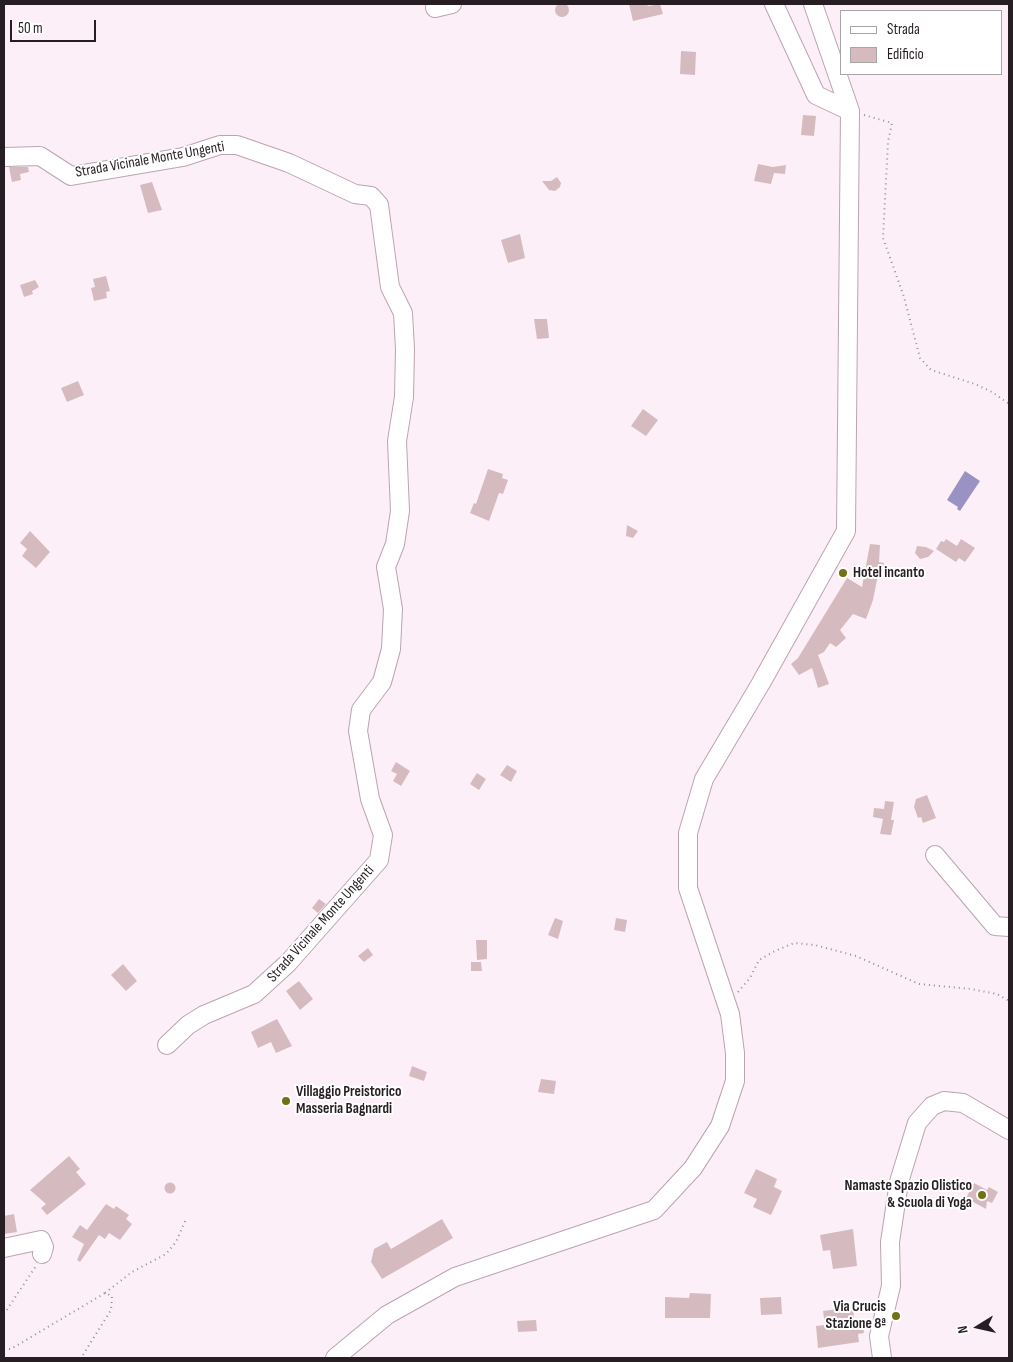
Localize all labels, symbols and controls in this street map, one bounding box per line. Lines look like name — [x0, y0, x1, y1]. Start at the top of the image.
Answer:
scale bar — [12, 10, 99, 42]
legend — [840, 10, 1003, 75]
text: 50 m — [18, 19, 43, 38]
text: Strada — [887, 20, 920, 39]
text: Edificio — [887, 45, 924, 64]
street label: Strada Vicinale Monte Ungenti — [74, 138, 226, 182]
place label: Hotel incanto — [853, 564, 924, 582]
marker: Hotel incanto — [837, 567, 849, 579]
street label: Strada Vicinale Monte Ungenti — [264, 862, 378, 986]
place label: Villaggio Preistorico Masseria Bagnardi — [296, 1083, 402, 1118]
marker: Villaggio Preistorico Masseria Bagnardi — [280, 1095, 292, 1107]
place label: Namaste Spazio Olistico & Scuola di Yoga — [845, 1177, 972, 1212]
marker: Namaste Spazio Olistico & Scuola di Yoga — [976, 1189, 988, 1201]
place label: Via Crucis Stazione 8ª — [826, 1298, 886, 1333]
north arrow — [953, 1302, 1003, 1352]
marker: Via Crucis Stazione 8ª — [890, 1310, 902, 1322]
text: N — [954, 1325, 972, 1335]

